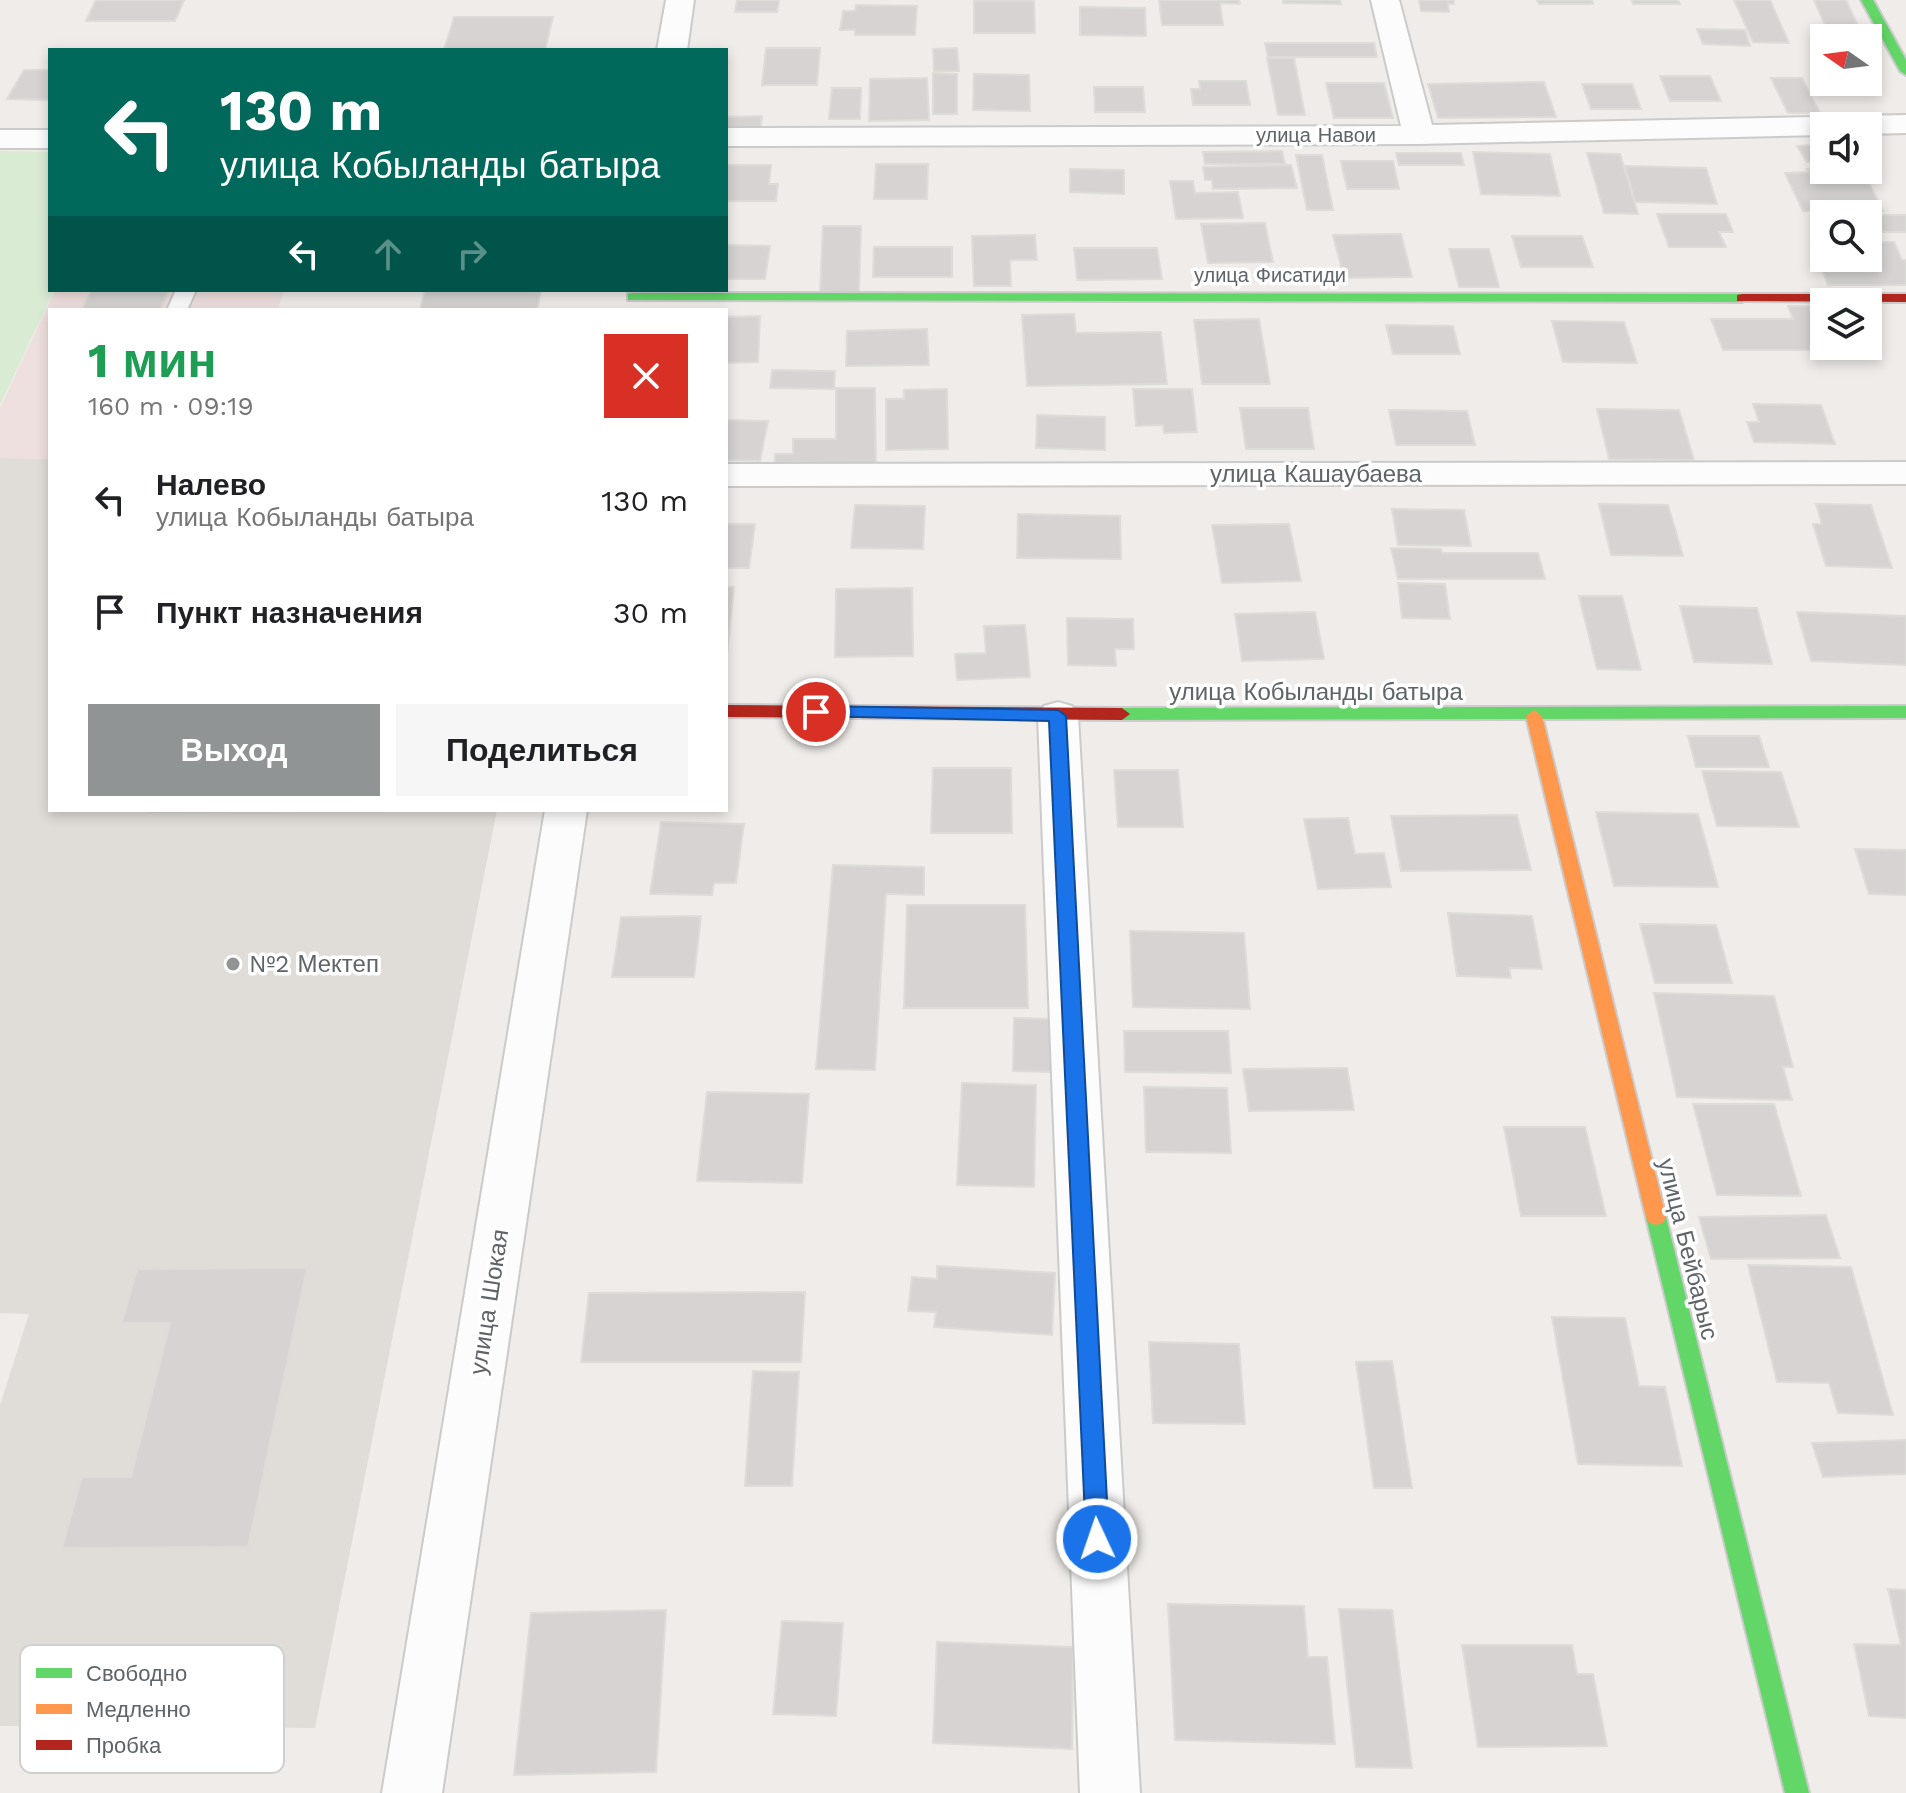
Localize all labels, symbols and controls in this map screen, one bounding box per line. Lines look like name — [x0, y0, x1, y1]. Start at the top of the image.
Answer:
north arrow — [1810, 24, 1882, 96]
map controls — [1810, 24, 1882, 360]
text: 130 m — [220, 78, 382, 144]
icon: left — [88, 80, 192, 184]
button: sound — [1810, 112, 1882, 184]
street label: улица Навои — [1256, 123, 1376, 147]
text: улица Кобыланды батыра — [220, 145, 660, 187]
button: search — [1810, 200, 1882, 272]
icon: left — [282, 232, 326, 276]
icon: ahead — [366, 232, 410, 276]
icon: right — [450, 232, 494, 276]
street label: улица Фисатиди — [1194, 263, 1346, 287]
button: layers — [1810, 288, 1882, 360]
text: 1 мин — [88, 332, 216, 389]
button: close — [604, 334, 688, 418]
text: 160 m · 09:19 — [88, 391, 253, 421]
street label: улица Кашаубаева — [1210, 460, 1423, 488]
text: Налево — [156, 467, 266, 502]
icon: left — [88, 478, 132, 522]
text: 130 m — [601, 483, 688, 518]
text: улица Кобыланды батыра — [156, 502, 474, 532]
icon: arrive — [88, 590, 132, 634]
text: Пункт назначения — [156, 595, 423, 630]
text: 30 m — [613, 595, 688, 630]
pin — [782, 678, 850, 746]
street label: улица Кобыланды батыра — [1169, 678, 1463, 706]
icon: arrive — [794, 690, 838, 734]
button: Выход — [88, 704, 380, 796]
button: Поделиться — [396, 704, 688, 796]
place label: №2 Мектеп — [249, 950, 379, 978]
marker: №2 Мектеп — [224, 955, 242, 973]
street label: улица Бейбарыс — [1652, 1155, 1724, 1343]
street label: улица Шокая — [464, 1227, 514, 1377]
position arrow — [1055, 1497, 1139, 1581]
legend — [20, 1645, 284, 1773]
text: Свободно — [86, 1661, 187, 1686]
text: Медленно — [86, 1697, 191, 1722]
text: Пробка — [86, 1733, 162, 1758]

